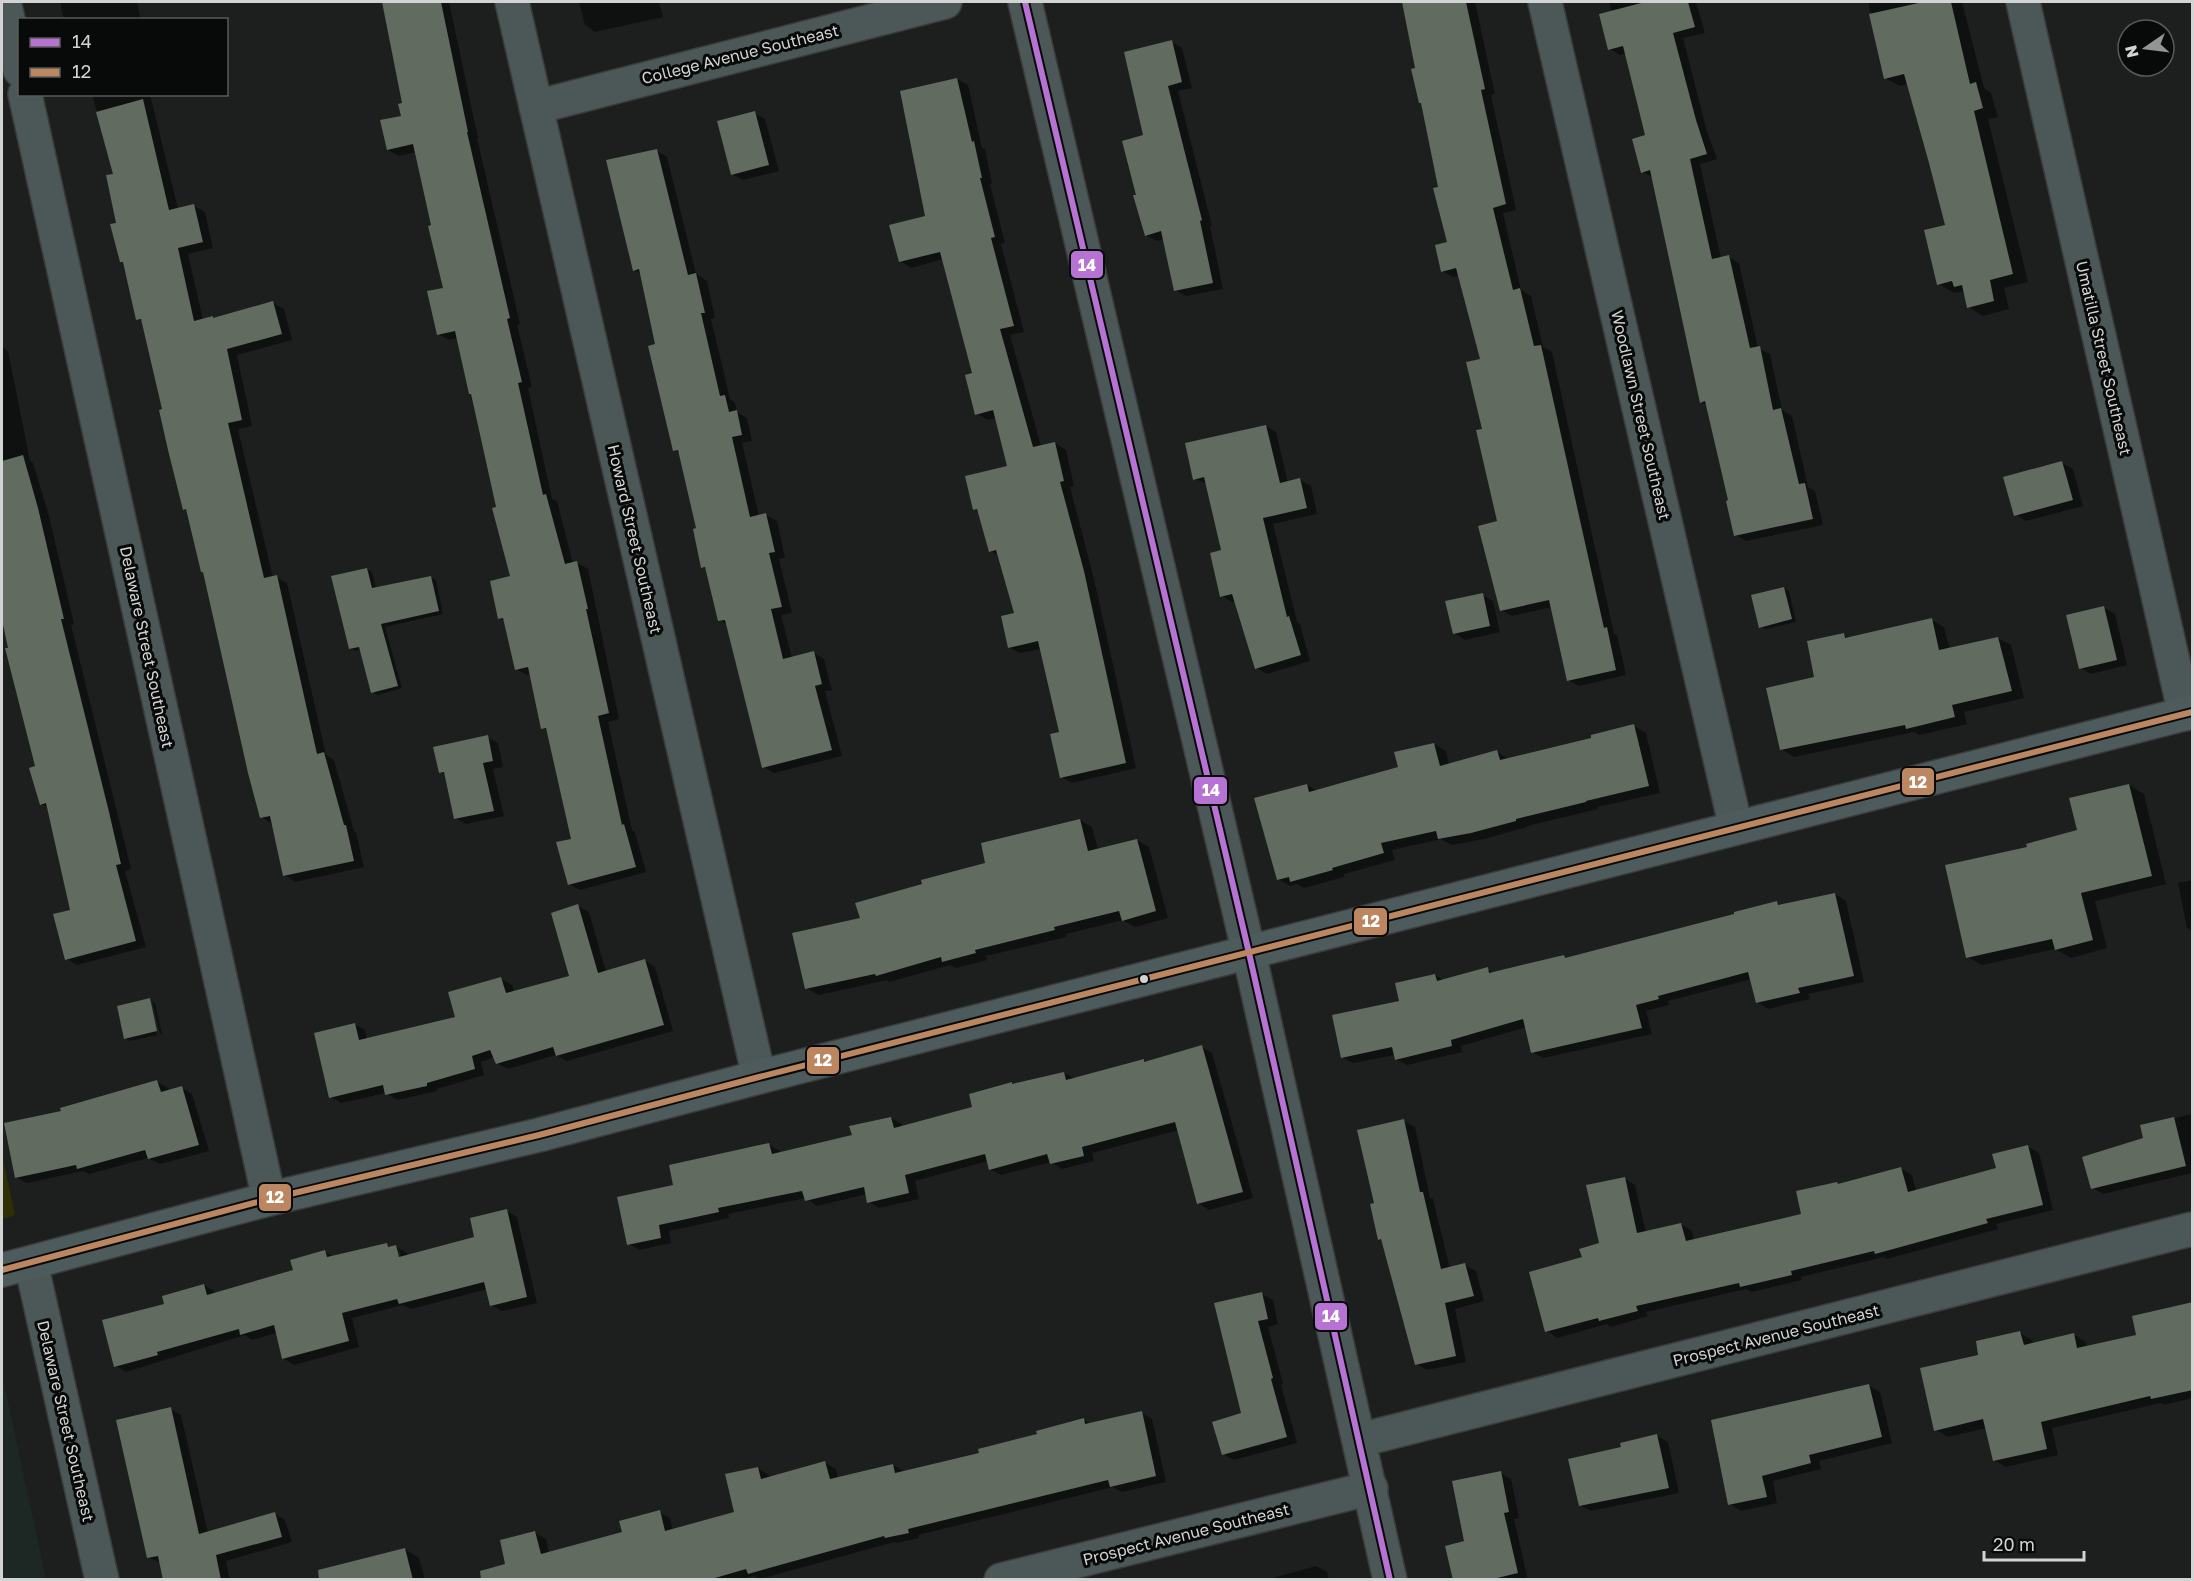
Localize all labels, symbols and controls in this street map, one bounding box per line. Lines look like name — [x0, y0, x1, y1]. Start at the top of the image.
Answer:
legend — [18, 18, 228, 96]
north arrow — [2116, 18, 2176, 78]
street label: College Avenue Southeast — [639, 20, 841, 88]
text: 14 — [72, 30, 92, 52]
text: N — [2120, 43, 2143, 60]
text: 12 — [72, 60, 91, 82]
line badge: 14 — [1070, 250, 1104, 279]
text: 14 — [1078, 255, 1096, 275]
street label: Umatilla Street Southeast — [2072, 259, 2136, 457]
street label: Woodlawn Street Southeast — [1607, 308, 1675, 522]
street label: Howard Street Southeast — [603, 442, 667, 636]
street label: Delaware Street Southeast — [116, 544, 178, 750]
line badge: 12 — [1901, 767, 1935, 796]
text: 12 — [1909, 772, 1927, 792]
line badge: 14 — [1193, 776, 1228, 805]
text: 14 — [1202, 780, 1220, 800]
line badge: 12 — [1353, 907, 1388, 936]
text: 12 — [1362, 911, 1380, 931]
unlabelled marker — [1138, 973, 1150, 985]
line badge: 12 — [806, 1046, 840, 1075]
text: 12 — [814, 1050, 832, 1070]
line badge: 12 — [258, 1183, 292, 1212]
text: 12 — [266, 1187, 284, 1207]
street label: Prospect Avenue Southeast — [1671, 1300, 1881, 1370]
line badge: 14 — [1314, 1302, 1348, 1331]
text: 14 — [1322, 1306, 1340, 1326]
street label: Delaware Street Southeast — [33, 1318, 99, 1524]
street label: Prospect Avenue Southeast — [1081, 1499, 1291, 1569]
scale bar — [1984, 1524, 2084, 1562]
text: 20 m — [1993, 1533, 2035, 1555]

